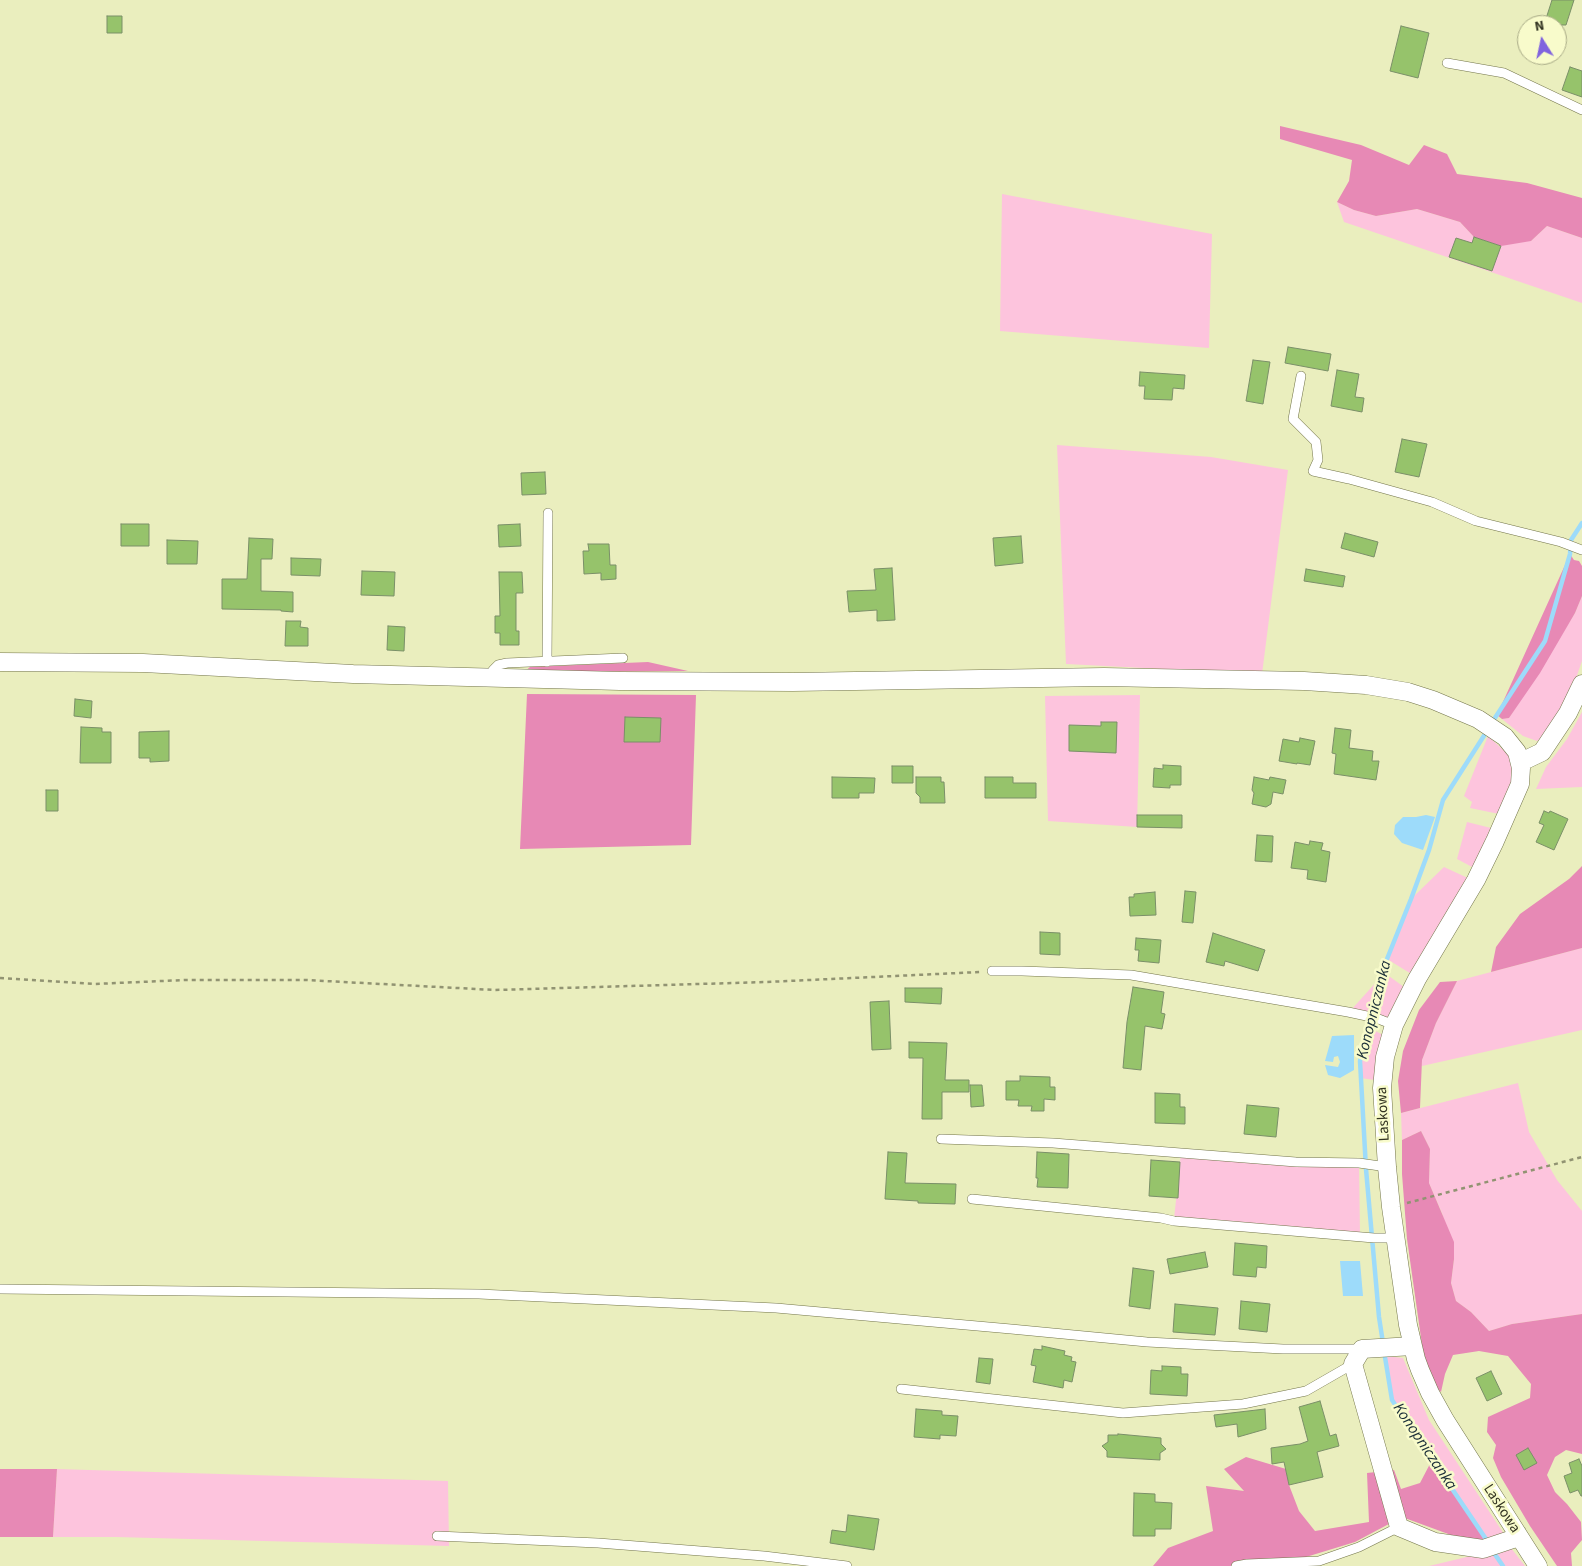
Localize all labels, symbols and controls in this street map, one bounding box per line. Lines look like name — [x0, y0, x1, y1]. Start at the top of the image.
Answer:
north arrow — [1517, 15, 1567, 65]
text: N — [1533, 16, 1546, 37]
water label: Konopniczanka — [1354, 959, 1396, 1061]
street label: Laskowa — [1374, 1086, 1394, 1142]
water label: Konopniczanka — [1388, 1400, 1460, 1494]
street label: Laskowa — [1479, 1481, 1523, 1537]

